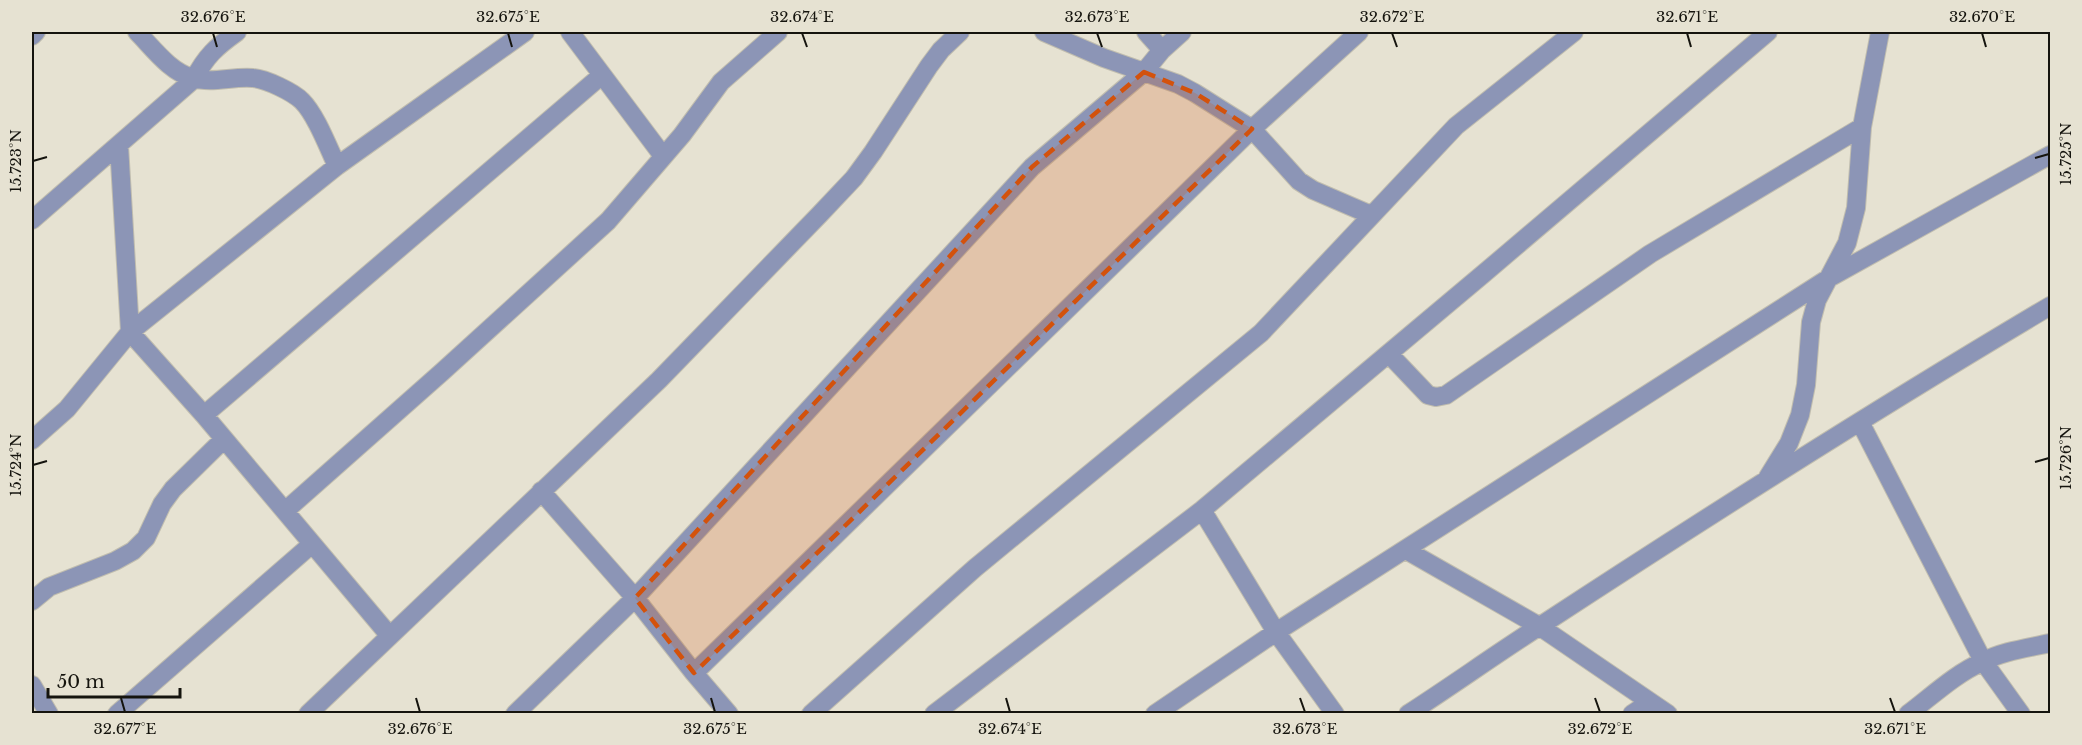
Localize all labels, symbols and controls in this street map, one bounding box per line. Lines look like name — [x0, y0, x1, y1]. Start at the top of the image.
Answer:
text: 32.676°E — [180, 7, 246, 26]
text: 32.675°E — [476, 7, 540, 26]
text: 32.674°E — [770, 7, 834, 26]
text: 32.673°E — [1065, 7, 1129, 26]
text: 32.672°E — [1360, 7, 1424, 26]
text: 32.671°E — [1656, 7, 1718, 26]
text: 32.670°E — [1949, 7, 2015, 26]
text: 15.725°N — [2056, 123, 2075, 185]
text: 15.723°N — [6, 129, 25, 193]
text: 15.726°N — [2056, 426, 2075, 490]
text: 15.724°N — [6, 434, 25, 496]
scale bar — [48, 661, 180, 699]
text: 50 m — [57, 671, 105, 693]
text: 32.677°E — [93, 719, 157, 738]
text: 32.676°E — [387, 719, 453, 738]
text: 32.675°E — [683, 719, 747, 738]
text: 32.674°E — [978, 719, 1042, 738]
text: 32.673°E — [1273, 719, 1337, 738]
text: 32.672°E — [1568, 719, 1632, 738]
text: 32.671°E — [1864, 719, 1926, 738]

